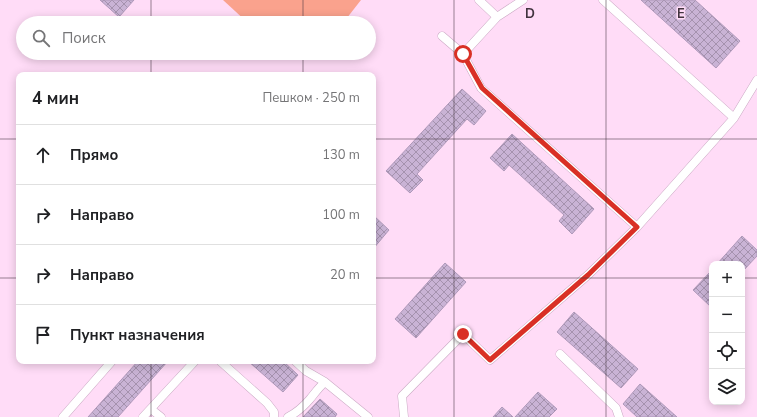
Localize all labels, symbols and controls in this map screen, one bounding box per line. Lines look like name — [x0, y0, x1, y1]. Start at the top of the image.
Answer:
text: D — [525, 5, 535, 23]
text: E — [677, 5, 685, 23]
search box — [16, 16, 376, 60]
icon: search — [30, 27, 52, 49]
text: Поиск — [62, 28, 106, 48]
route start — [454, 45, 472, 63]
text: 4 мин — [32, 87, 79, 110]
text: Пешком · 250 m — [262, 89, 360, 107]
icon: ahead — [32, 144, 54, 166]
text: Прямо — [70, 145, 118, 165]
text: 130 m — [322, 146, 360, 164]
icon: right — [32, 204, 54, 226]
text: Направо — [70, 205, 134, 225]
text: 100 m — [322, 206, 360, 224]
map controls — [709, 261, 745, 405]
button: + — [709, 261, 745, 297]
icon: right — [32, 264, 54, 286]
text: Направо — [70, 265, 134, 285]
text: 20 m — [330, 266, 360, 284]
button: − — [709, 297, 745, 333]
icon: arrive — [32, 324, 54, 346]
text: Пункт назначения — [70, 325, 205, 345]
route end — [454, 325, 472, 343]
button: locate — [709, 333, 745, 369]
button: layers — [709, 369, 745, 405]

